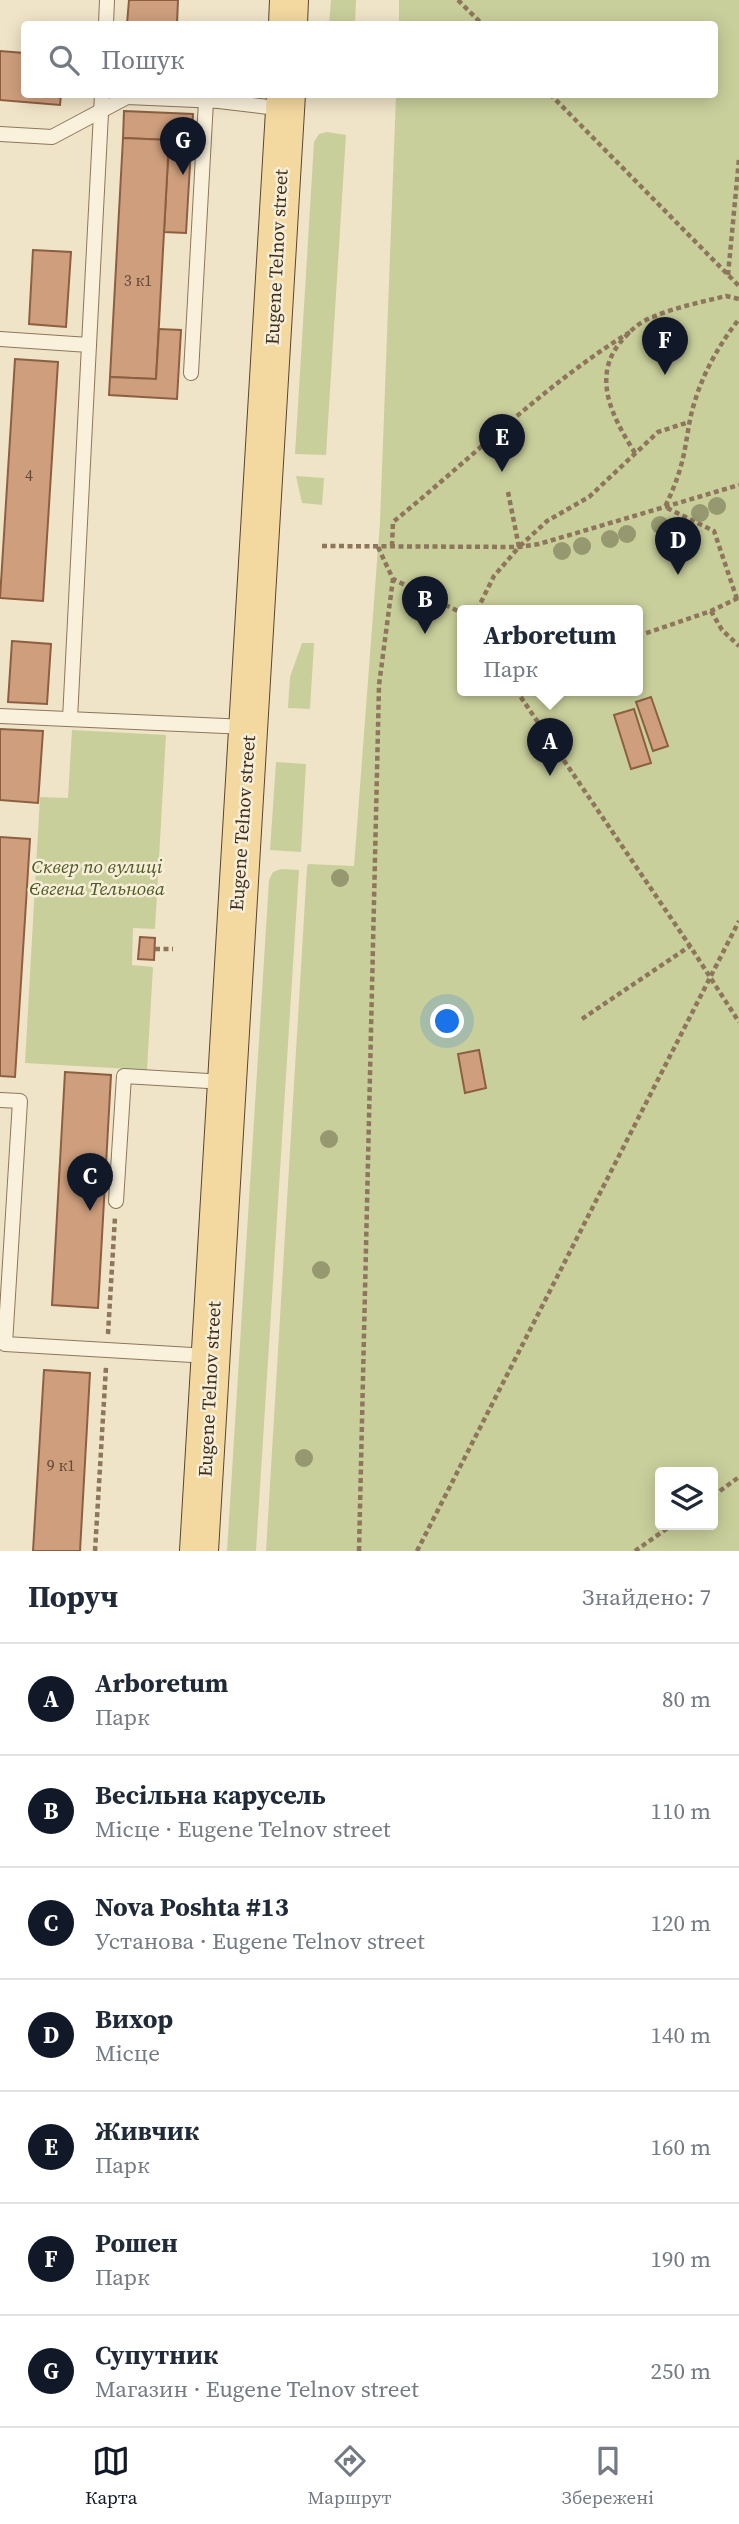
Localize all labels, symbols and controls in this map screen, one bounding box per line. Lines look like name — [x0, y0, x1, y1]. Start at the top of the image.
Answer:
search box — [21, 21, 718, 98]
icon: search — [45, 41, 83, 79]
text: Пошук — [101, 42, 184, 78]
pin: G — [160, 117, 206, 175]
street label: Eugene Telnov street — [258, 168, 294, 345]
house number: 3 к1 — [124, 269, 152, 291]
pin: F — [642, 317, 688, 375]
pin: E — [479, 414, 525, 472]
house number: 4 — [25, 464, 33, 486]
pin: D — [655, 517, 701, 575]
pin: B — [402, 576, 448, 634]
popup — [457, 605, 643, 696]
text: Arboretum — [483, 617, 617, 653]
text: Парк — [483, 653, 538, 685]
pin: A — [527, 718, 573, 776]
street label: Eugene Telnov street — [223, 734, 261, 912]
park label: Сквер по вулиці Євгена Тельнова — [29, 853, 165, 901]
your location — [430, 1004, 464, 1038]
pin: C — [67, 1153, 113, 1211]
street label: Eugene Telnov street — [191, 1300, 227, 1477]
house number: 9 к1 — [47, 1454, 75, 1476]
map controls — [655, 1467, 718, 1530]
button: layers — [655, 1467, 718, 1530]
text: Поруч — [28, 1576, 118, 1617]
text: Знайдено: 7 — [582, 1581, 711, 1613]
text: Arboretum — [95, 1665, 228, 1701]
text: A — [43, 1683, 59, 1715]
text: 80 m — [662, 1683, 711, 1715]
text: Парк — [95, 1701, 150, 1733]
text: Весільна карусель — [95, 1777, 326, 1813]
text: B — [44, 1795, 58, 1827]
text: 110 m — [650, 1795, 711, 1827]
text: Місце · Eugene Telnov street — [95, 1813, 390, 1845]
text: Nova Poshta #13 — [95, 1889, 289, 1925]
text: C — [44, 1907, 58, 1939]
text: 120 m — [650, 1907, 711, 1939]
text: Установа · Eugene Telnov street — [95, 1925, 425, 1957]
text: Вихор — [95, 2001, 173, 2037]
text: D — [43, 2019, 59, 2051]
text: 140 m — [650, 2019, 711, 2051]
text: Місце — [95, 2037, 160, 2069]
text: Живчик — [95, 2113, 199, 2149]
text: E — [44, 2131, 58, 2163]
text: 160 m — [650, 2131, 711, 2163]
text: Парк — [95, 2149, 150, 2181]
text: Рошен — [95, 2225, 178, 2261]
text: F — [44, 2243, 58, 2275]
text: 190 m — [650, 2243, 711, 2275]
text: Парк — [95, 2261, 150, 2293]
text: Супутник — [95, 2337, 218, 2373]
text: G — [43, 2355, 59, 2387]
text: 250 m — [650, 2355, 711, 2387]
text: Магазин · Eugene Telnov street — [95, 2373, 419, 2405]
tab: Карта — [85, 2442, 138, 2510]
tab: Маршрут — [308, 2442, 391, 2510]
tab: Збережені — [562, 2442, 654, 2510]

